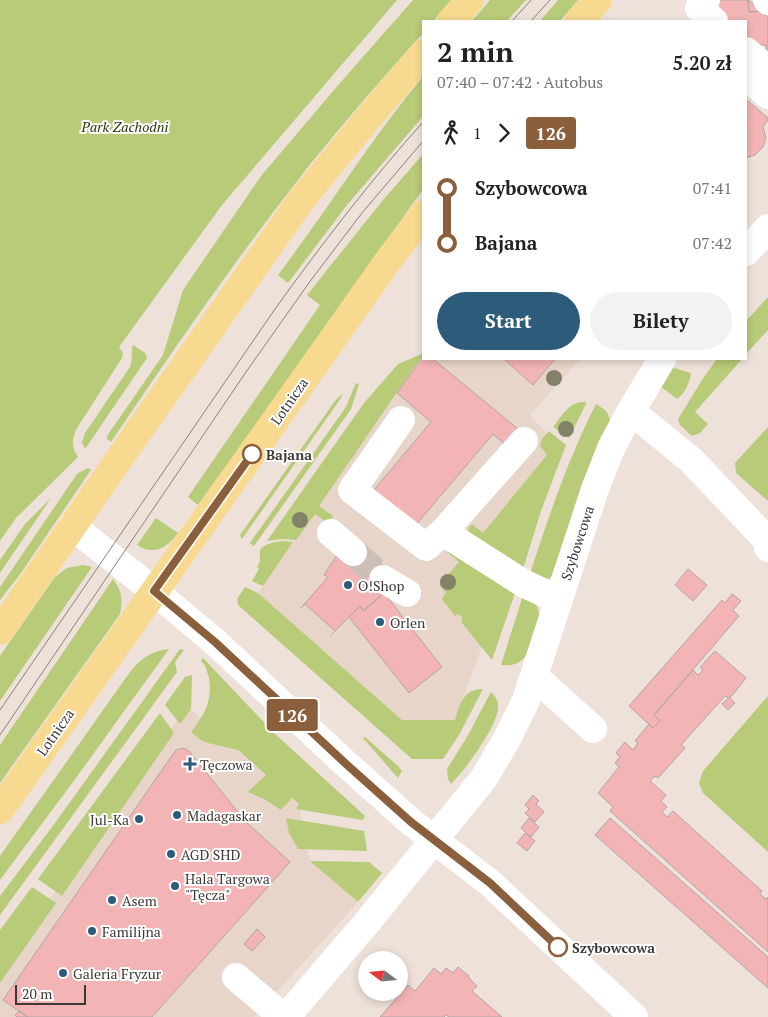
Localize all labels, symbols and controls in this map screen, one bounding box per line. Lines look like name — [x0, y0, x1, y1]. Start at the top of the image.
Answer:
text: 2 min — [437, 33, 514, 70]
text: 5.20 zł — [673, 50, 732, 75]
text: 07:40 – 07:42 · Autobus — [437, 71, 603, 93]
park label: Park Zachodni — [81, 117, 169, 136]
icon: walk — [437, 119, 465, 147]
icon: forward — [490, 119, 518, 147]
text: 126 — [536, 121, 566, 145]
text: 1 — [473, 122, 482, 144]
text: Szybowcowa — [475, 175, 588, 200]
text: 07:41 — [693, 177, 732, 199]
text: Bajana — [475, 230, 537, 255]
text: 07:42 — [693, 232, 732, 254]
button: Start — [437, 292, 580, 350]
button: Bilety — [590, 292, 732, 350]
street label: Lotnicza — [266, 374, 312, 428]
marker: Bajana — [242, 444, 262, 464]
place label: Bajana — [266, 445, 312, 464]
street label: Szybowcowa — [556, 503, 598, 583]
place label: O!Shop — [358, 576, 404, 595]
marker: O!Shop — [342, 579, 354, 591]
place label: Orlen — [390, 613, 426, 632]
marker: Orlen — [374, 616, 386, 628]
line badge: 126 — [263, 699, 321, 731]
text: 126 — [277, 703, 307, 727]
street label: Lotnicza — [32, 705, 78, 759]
place label: Tęczowa — [200, 755, 253, 774]
marker: Tęczowa — [184, 758, 196, 770]
place label: Madagaskar — [187, 806, 262, 825]
marker: Madagaskar — [171, 809, 183, 821]
place label: Jul-Ka — [90, 810, 129, 829]
marker: Jul-Ka — [133, 813, 145, 825]
place label: AGD SHD — [181, 845, 240, 864]
marker: AGD SHD — [165, 848, 177, 860]
place label: Hala Targowa "Tęcza" — [185, 869, 270, 904]
marker: Hala Targowa "Tęcza" — [169, 880, 181, 892]
place label: Asem — [122, 891, 157, 910]
marker: Asem — [106, 894, 118, 906]
place label: Familijna — [102, 922, 161, 941]
marker: Familijna — [86, 925, 98, 937]
marker: Szybowcowa — [548, 937, 568, 957]
place label: Szybowcowa — [572, 938, 655, 957]
north arrow — [358, 951, 408, 1001]
map controls — [358, 951, 408, 1001]
place label: Galeria Fryzur — [73, 964, 162, 983]
marker: Galeria Fryzur — [57, 967, 69, 979]
scale bar — [15, 982, 86, 1005]
text: 20 m — [22, 984, 52, 1003]

